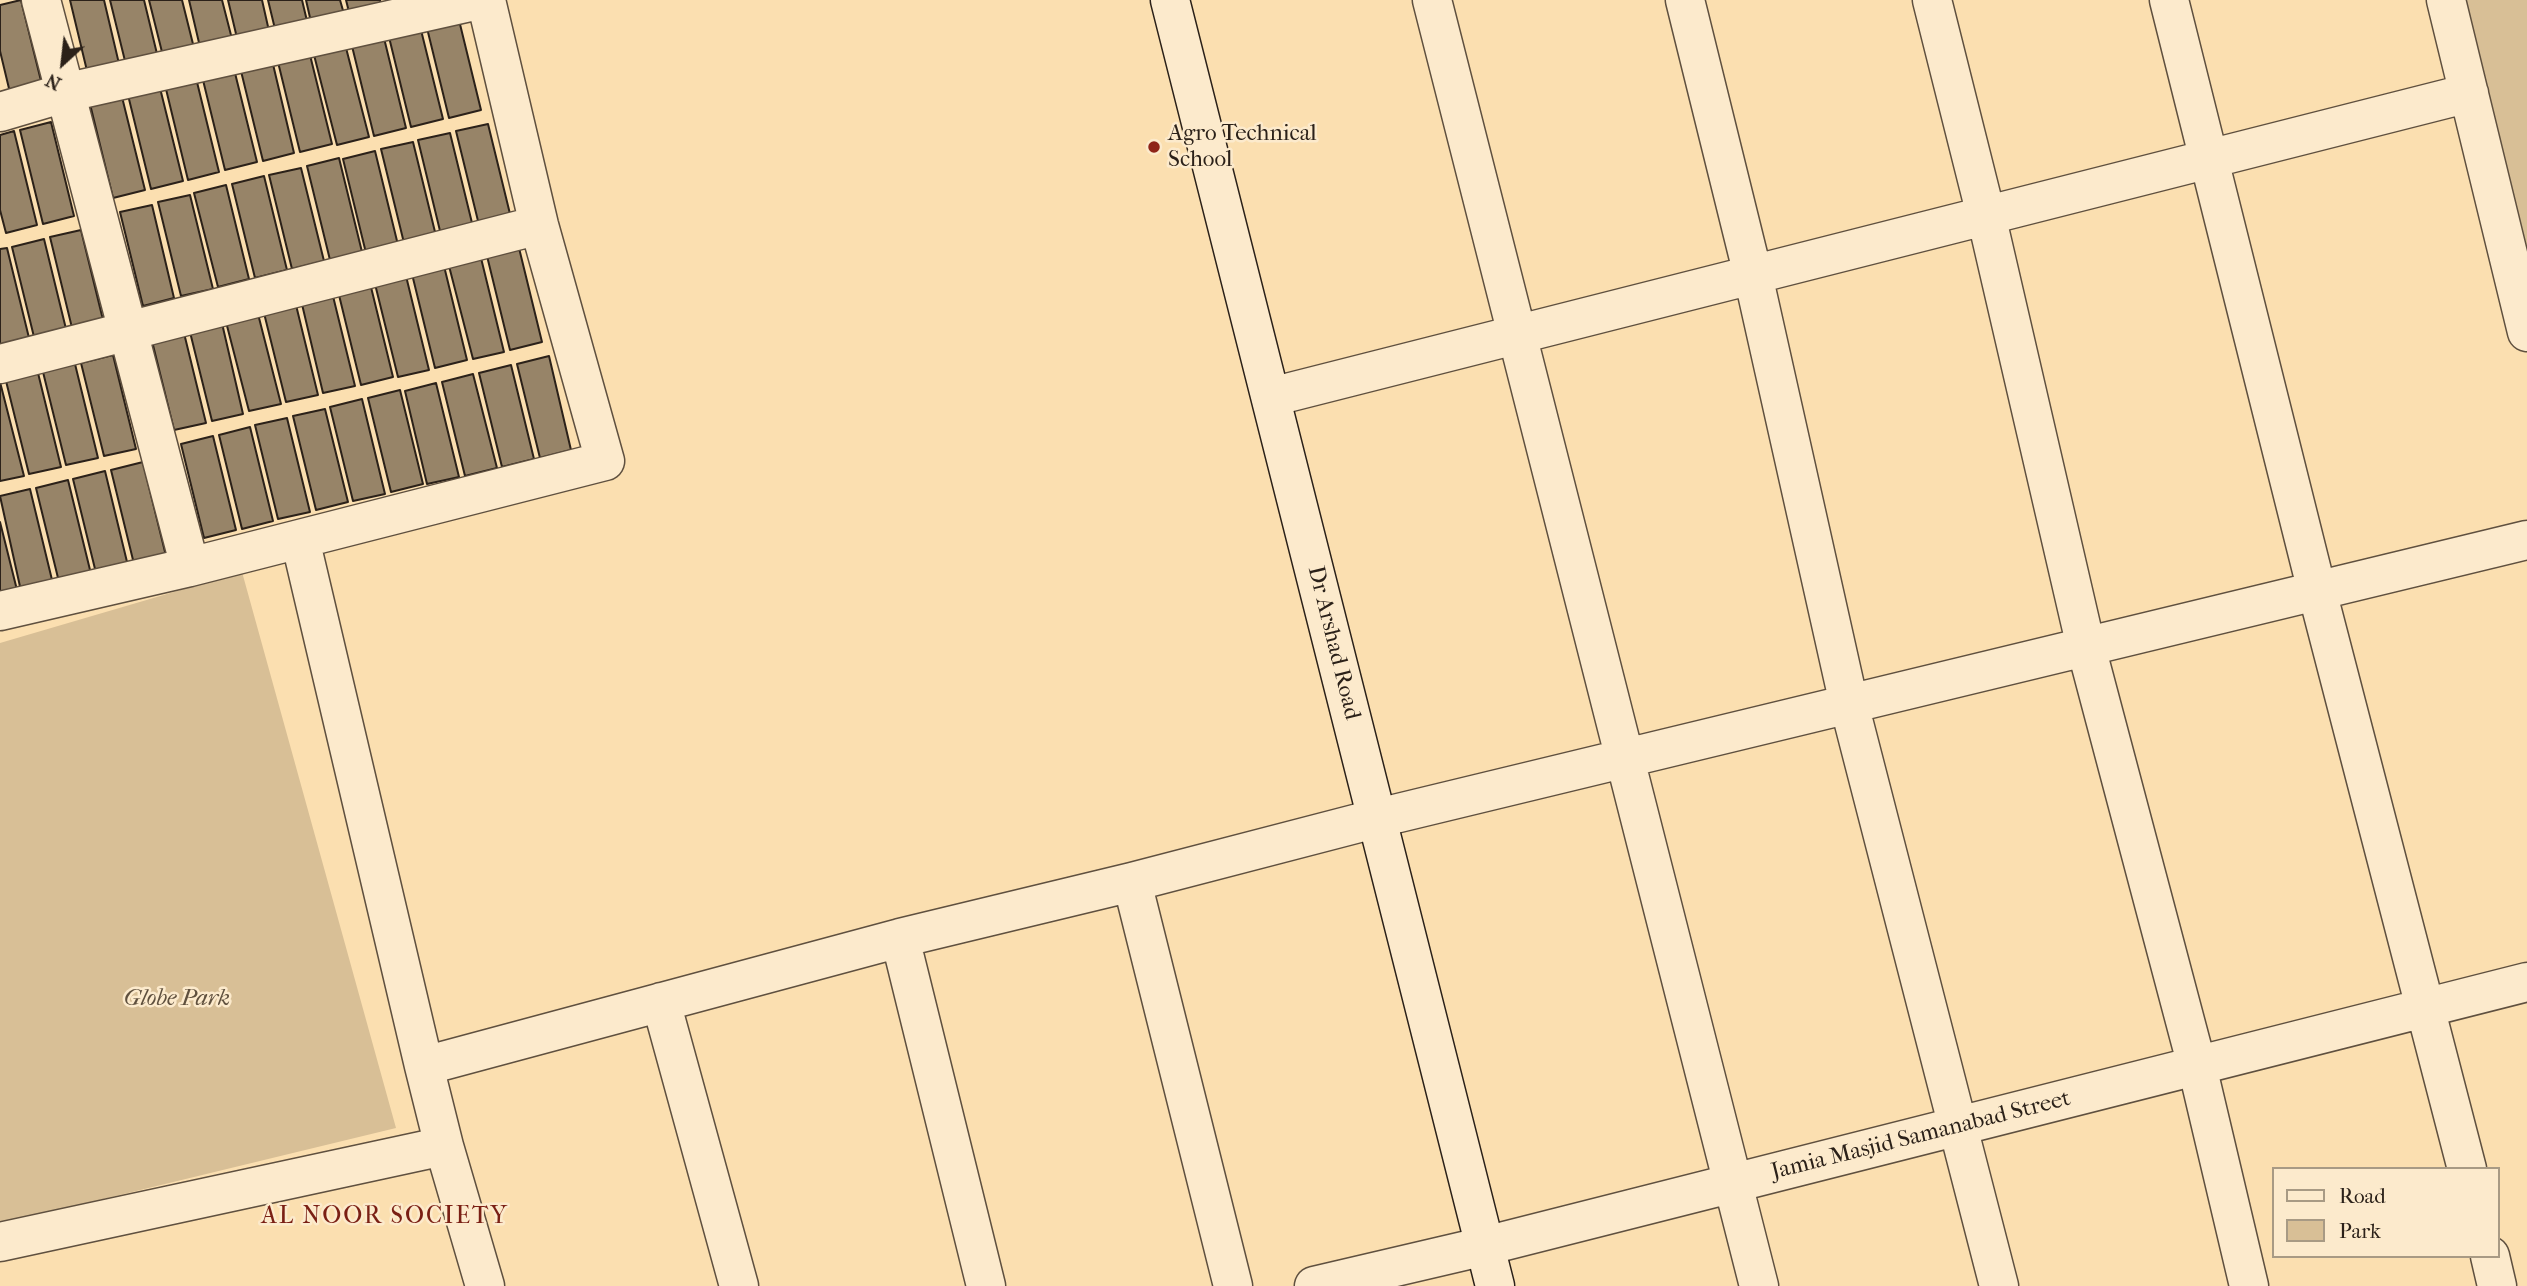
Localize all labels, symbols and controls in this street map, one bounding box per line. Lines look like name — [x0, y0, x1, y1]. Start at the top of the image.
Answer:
north arrow — [28, 28, 98, 98]
text: N — [42, 69, 65, 95]
place label: Agro Technical School — [1168, 120, 1317, 174]
marker: Agro Technical School — [1146, 139, 1162, 155]
street label: Dr Arshad Road — [1301, 563, 1365, 723]
park label: Globe Park — [124, 985, 230, 1013]
street label: Jamia Masjid Samanabad Street — [1768, 1085, 2074, 1187]
legend — [2272, 1167, 2499, 1258]
text: Road — [2339, 1184, 2386, 1208]
district label: AL NOOR SOCIETY — [263, 1203, 507, 1231]
text: Park — [2339, 1219, 2381, 1243]

